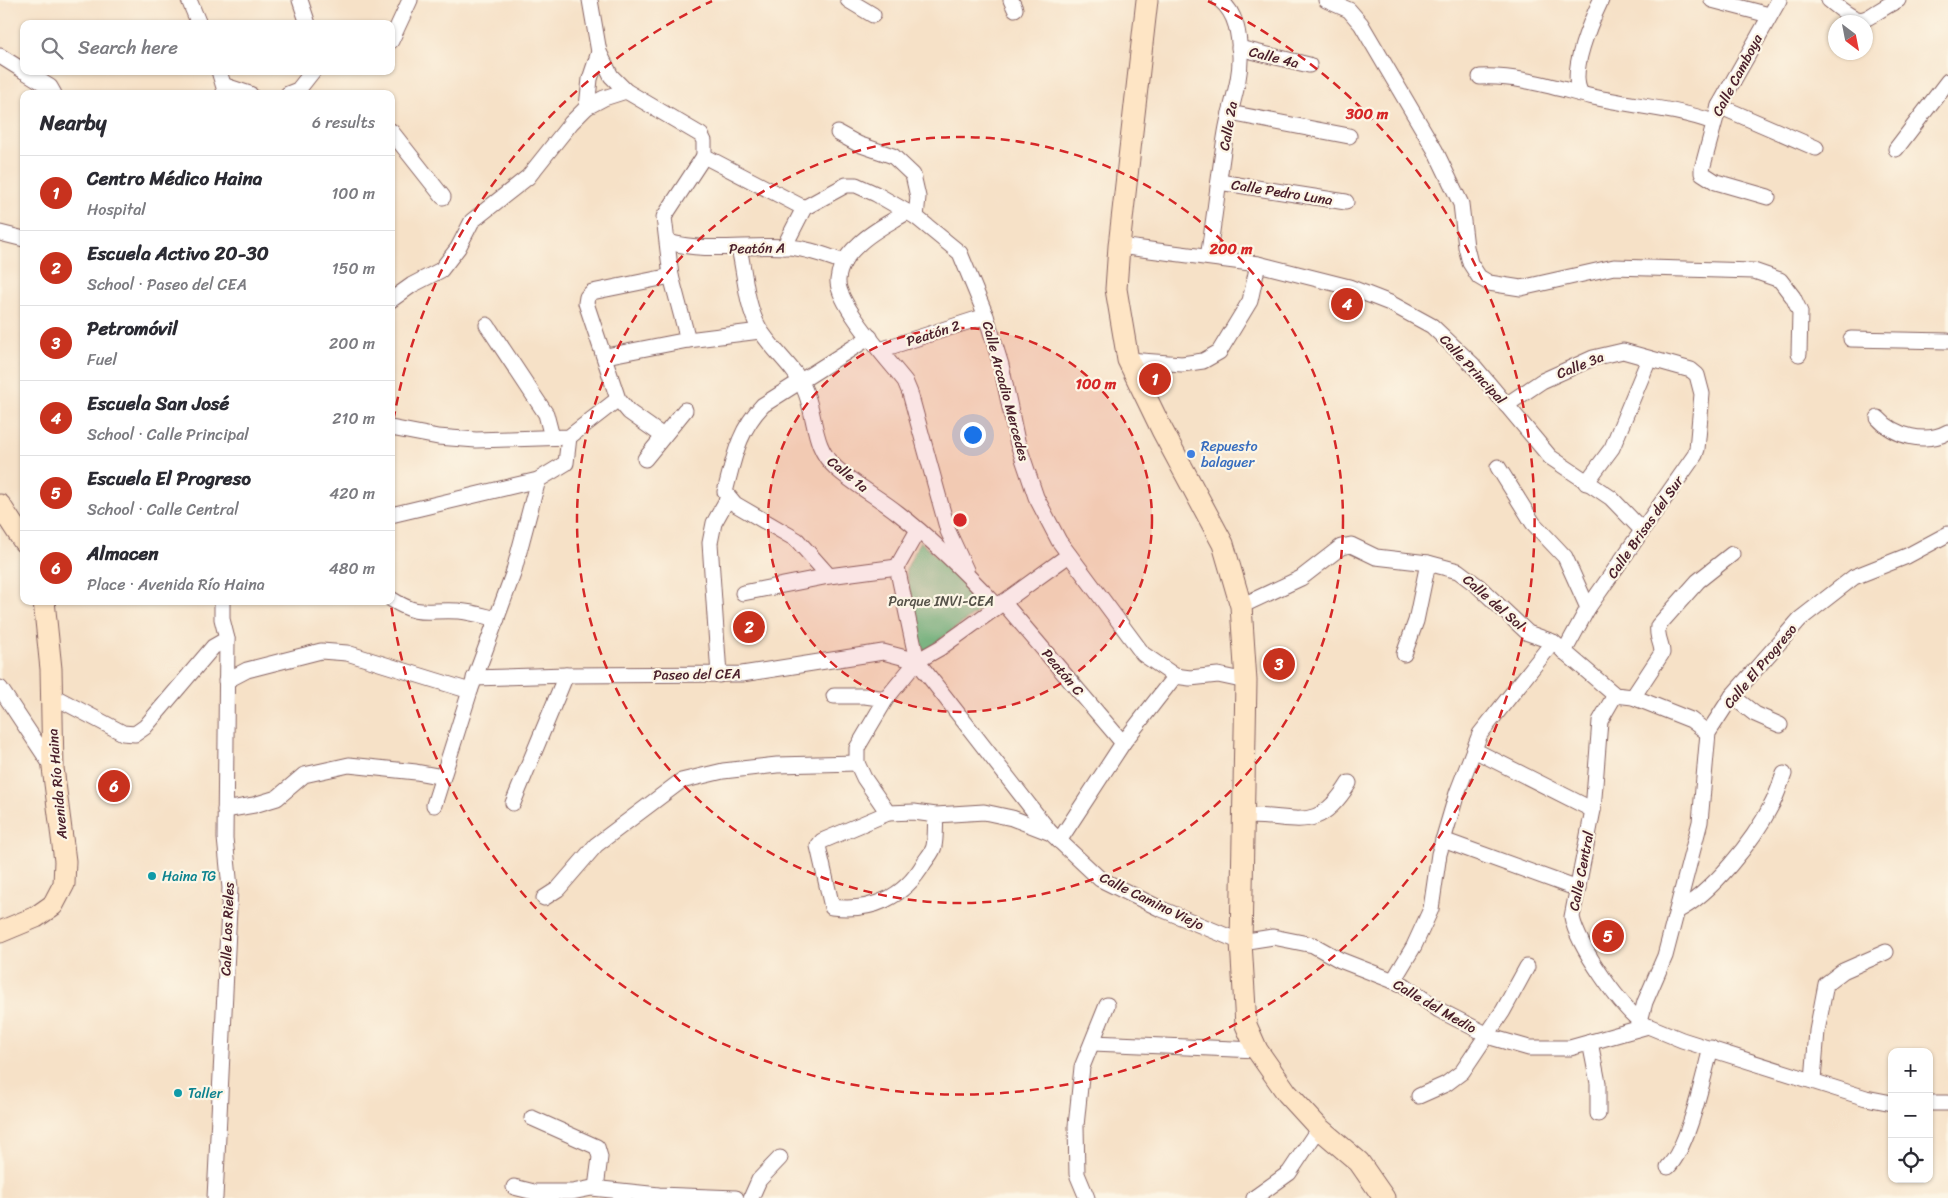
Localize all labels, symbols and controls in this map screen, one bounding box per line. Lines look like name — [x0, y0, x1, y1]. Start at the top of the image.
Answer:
north arrow — [1828, 15, 1873, 60]
search box — [20, 20, 395, 75]
street label: Calle Camboya — [1705, 29, 1770, 121]
text: Search here — [78, 31, 178, 64]
icon: search — [38, 34, 66, 62]
street label: Calle 4a — [1246, 39, 1301, 76]
street label: Calle 2a — [1212, 99, 1245, 153]
text: 300 m — [1345, 101, 1389, 127]
text: Nearby — [40, 104, 106, 142]
text: 6 results — [312, 108, 375, 137]
text: Centro Médico Haina — [87, 162, 262, 195]
street label: Calle Pedro Luna — [1230, 172, 1334, 213]
text: 1 — [53, 179, 59, 208]
text: 100 m — [331, 179, 375, 208]
text: Hospital — [87, 195, 146, 224]
street label: Peatón A — [729, 236, 785, 261]
text: 200 m — [1208, 236, 1253, 262]
text: Escuela Activo 20-30 — [87, 237, 269, 270]
text: 2 — [51, 254, 61, 283]
text: 150 m — [332, 254, 375, 283]
text: School · Paseo del CEA — [87, 270, 247, 299]
pin: 4 — [1331, 285, 1363, 323]
text: Petromóvil — [87, 312, 178, 345]
street label: Peatón 2 — [903, 313, 963, 354]
street label: Calle Arcadio Mercedes — [975, 318, 1036, 464]
street label: Calle Principal — [1433, 328, 1513, 411]
text: 3 — [52, 329, 60, 358]
text: 200 m — [329, 329, 375, 358]
text: Fuel — [87, 345, 117, 374]
street label: Calle 3a — [1553, 345, 1608, 386]
pin: 1 — [1139, 360, 1171, 398]
text: 100 m — [1076, 371, 1117, 397]
text: Escuela San José — [87, 387, 229, 420]
text: 4 — [51, 404, 61, 433]
text: 210 m — [332, 404, 375, 433]
text: School · Calle Principal — [87, 420, 249, 449]
your location — [960, 422, 986, 448]
place label: Repuesto balaguer — [1201, 434, 1258, 475]
marker: Repuesto balaguer — [1185, 448, 1197, 460]
street label: Calle 1a — [821, 450, 874, 499]
text: Escuela El Progreso — [87, 462, 251, 495]
street label: Calle Brisas del Sur — [1600, 470, 1691, 584]
text: 5 — [51, 479, 61, 508]
text: 420 m — [329, 479, 375, 508]
text: School · Calle Central — [87, 495, 239, 524]
centre of rings — [951, 511, 969, 529]
text: Almacen — [87, 537, 159, 570]
text: 6 — [51, 554, 61, 583]
text: 480 m — [329, 554, 375, 583]
street label: Calle del Sol — [1457, 568, 1531, 637]
text: Place · Avenida Río Haina — [87, 570, 265, 599]
park label: Parque INVI-CEA — [888, 589, 994, 614]
pin: 2 — [733, 608, 765, 646]
street label: Calle El Progreso — [1717, 618, 1804, 714]
street label: Peatón C — [1035, 643, 1090, 702]
pin: 3 — [1263, 645, 1295, 683]
street label: Paseo del CEA — [653, 661, 741, 688]
street label: Avenida Río Haina — [40, 728, 75, 841]
pin: 6 — [98, 767, 130, 805]
street label: Calle Central — [1562, 828, 1602, 913]
place label: Haina TG — [162, 864, 217, 889]
street label: Calle Camino Viejo — [1095, 865, 1208, 938]
marker: Haina TG — [146, 870, 158, 882]
street label: Calle Los Rieles — [213, 881, 242, 976]
pin: 5 — [1592, 917, 1624, 955]
street label: Calle del Medio — [1388, 972, 1481, 1041]
map controls — [1888, 1048, 1933, 1183]
button: + — [1888, 1048, 1933, 1093]
place label: Taller — [188, 1081, 224, 1106]
marker: Taller — [172, 1087, 184, 1099]
button: − — [1888, 1093, 1933, 1138]
button: locate — [1888, 1138, 1933, 1183]

